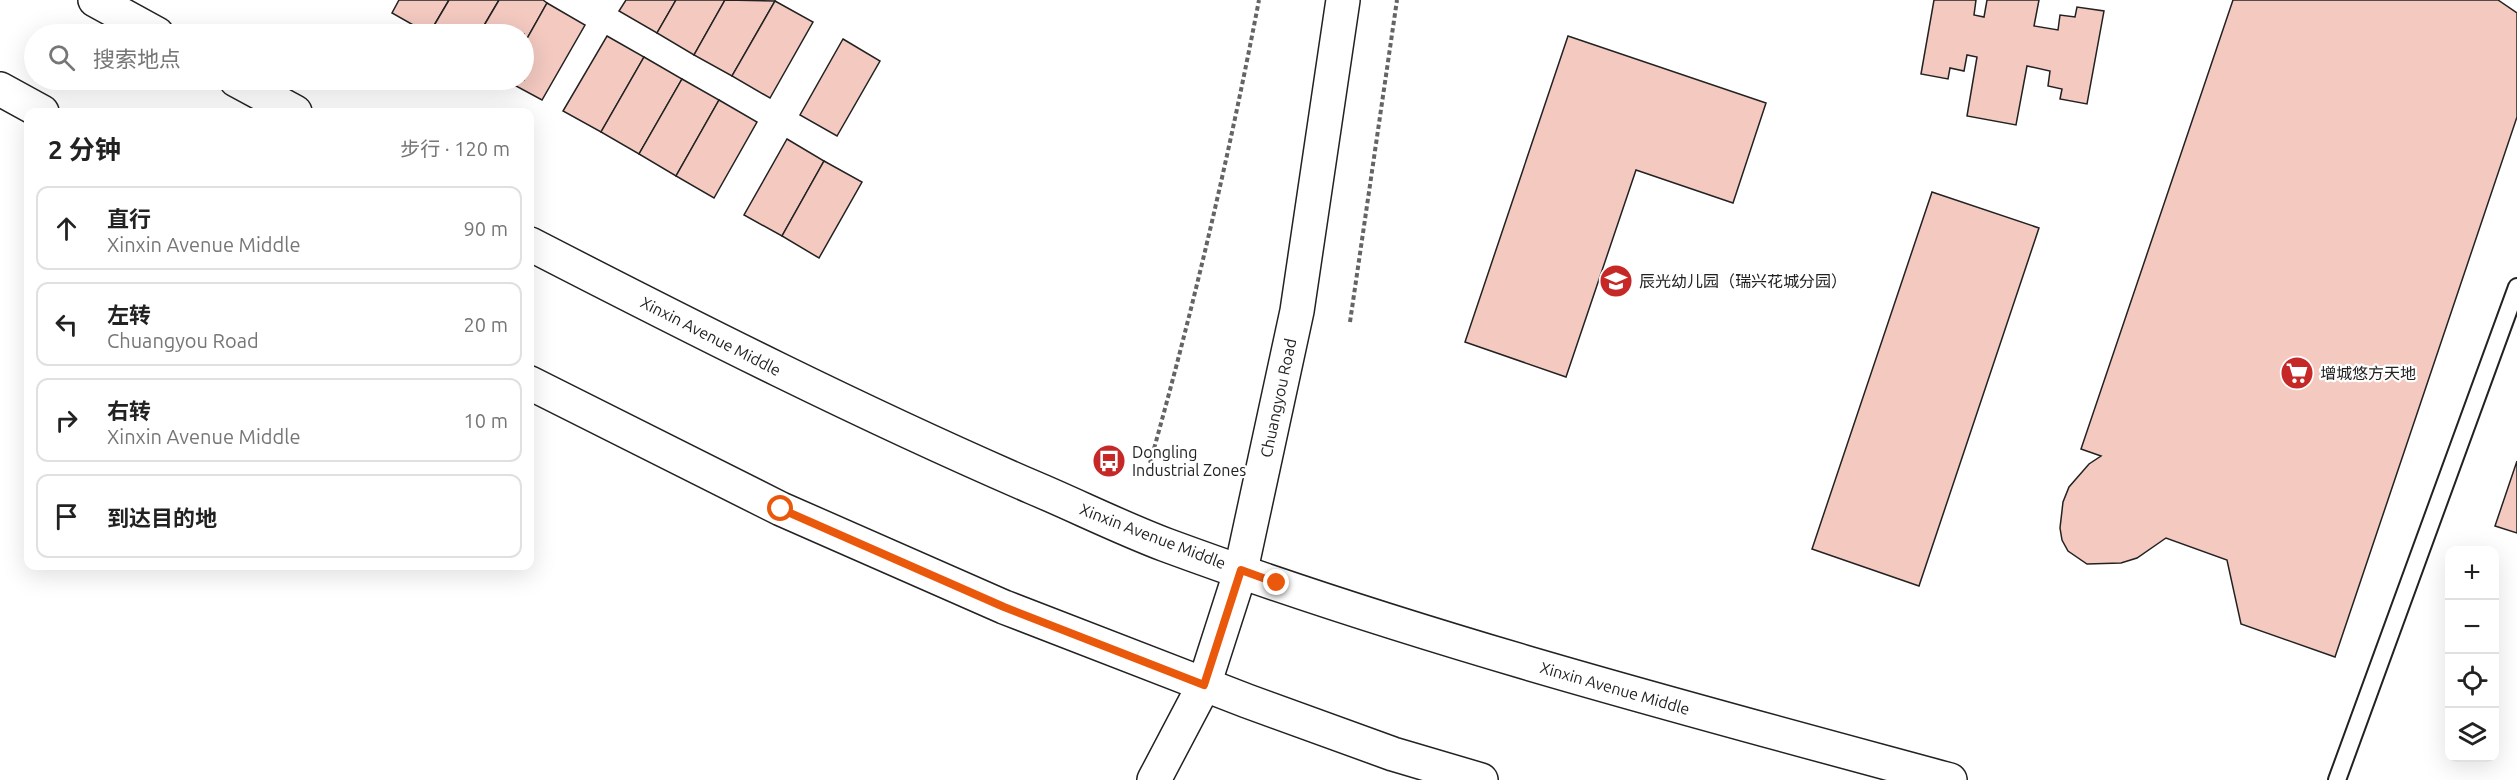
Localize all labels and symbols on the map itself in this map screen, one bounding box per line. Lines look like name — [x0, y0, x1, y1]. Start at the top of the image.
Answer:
school or university icon: 辰光幼儿园（瑞兴花城分园） — [1598, 263, 1634, 299]
place label: 辰光幼儿园（瑞兴花城分园） — [1639, 272, 1847, 290]
street label: Xinxin Avenue Middle — [638, 293, 784, 379]
street label: Chuangyou Road — [1257, 337, 1299, 459]
supermarket icon: 增城悠方天地 — [2279, 355, 2315, 391]
place label: 增城悠方天地 — [2320, 364, 2416, 382]
bus stop icon: Dongling Industrial Zones — [1091, 443, 1127, 479]
place label: Dongling Industrial Zones — [1132, 443, 1246, 479]
route start — [767, 495, 793, 521]
street label: Xinxin Avenue Middle — [1078, 500, 1228, 572]
route end — [1263, 569, 1289, 595]
street label: Xinxin Avenue Middle — [1538, 658, 1692, 718]

